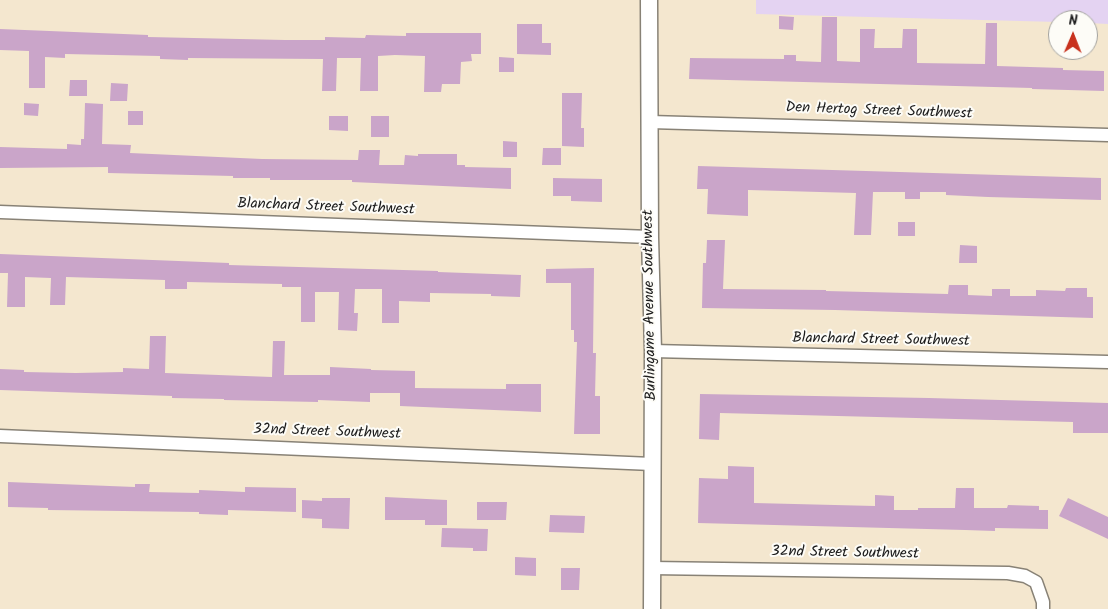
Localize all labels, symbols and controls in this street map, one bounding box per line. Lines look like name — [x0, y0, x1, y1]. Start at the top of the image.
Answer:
north arrow — [1048, 10, 1098, 60]
text: N — [1069, 10, 1078, 32]
street label: Den Hertog Street Southwest — [785, 100, 973, 124]
street label: Blanchard Street Southwest — [237, 196, 415, 220]
street label: Burlingame Avenue Southwest — [640, 209, 662, 401]
street label: Blanchard Street Southwest — [792, 330, 970, 352]
street label: 32nd Street Southwest — [253, 421, 401, 445]
street label: 32nd Street Southwest — [771, 544, 919, 564]

